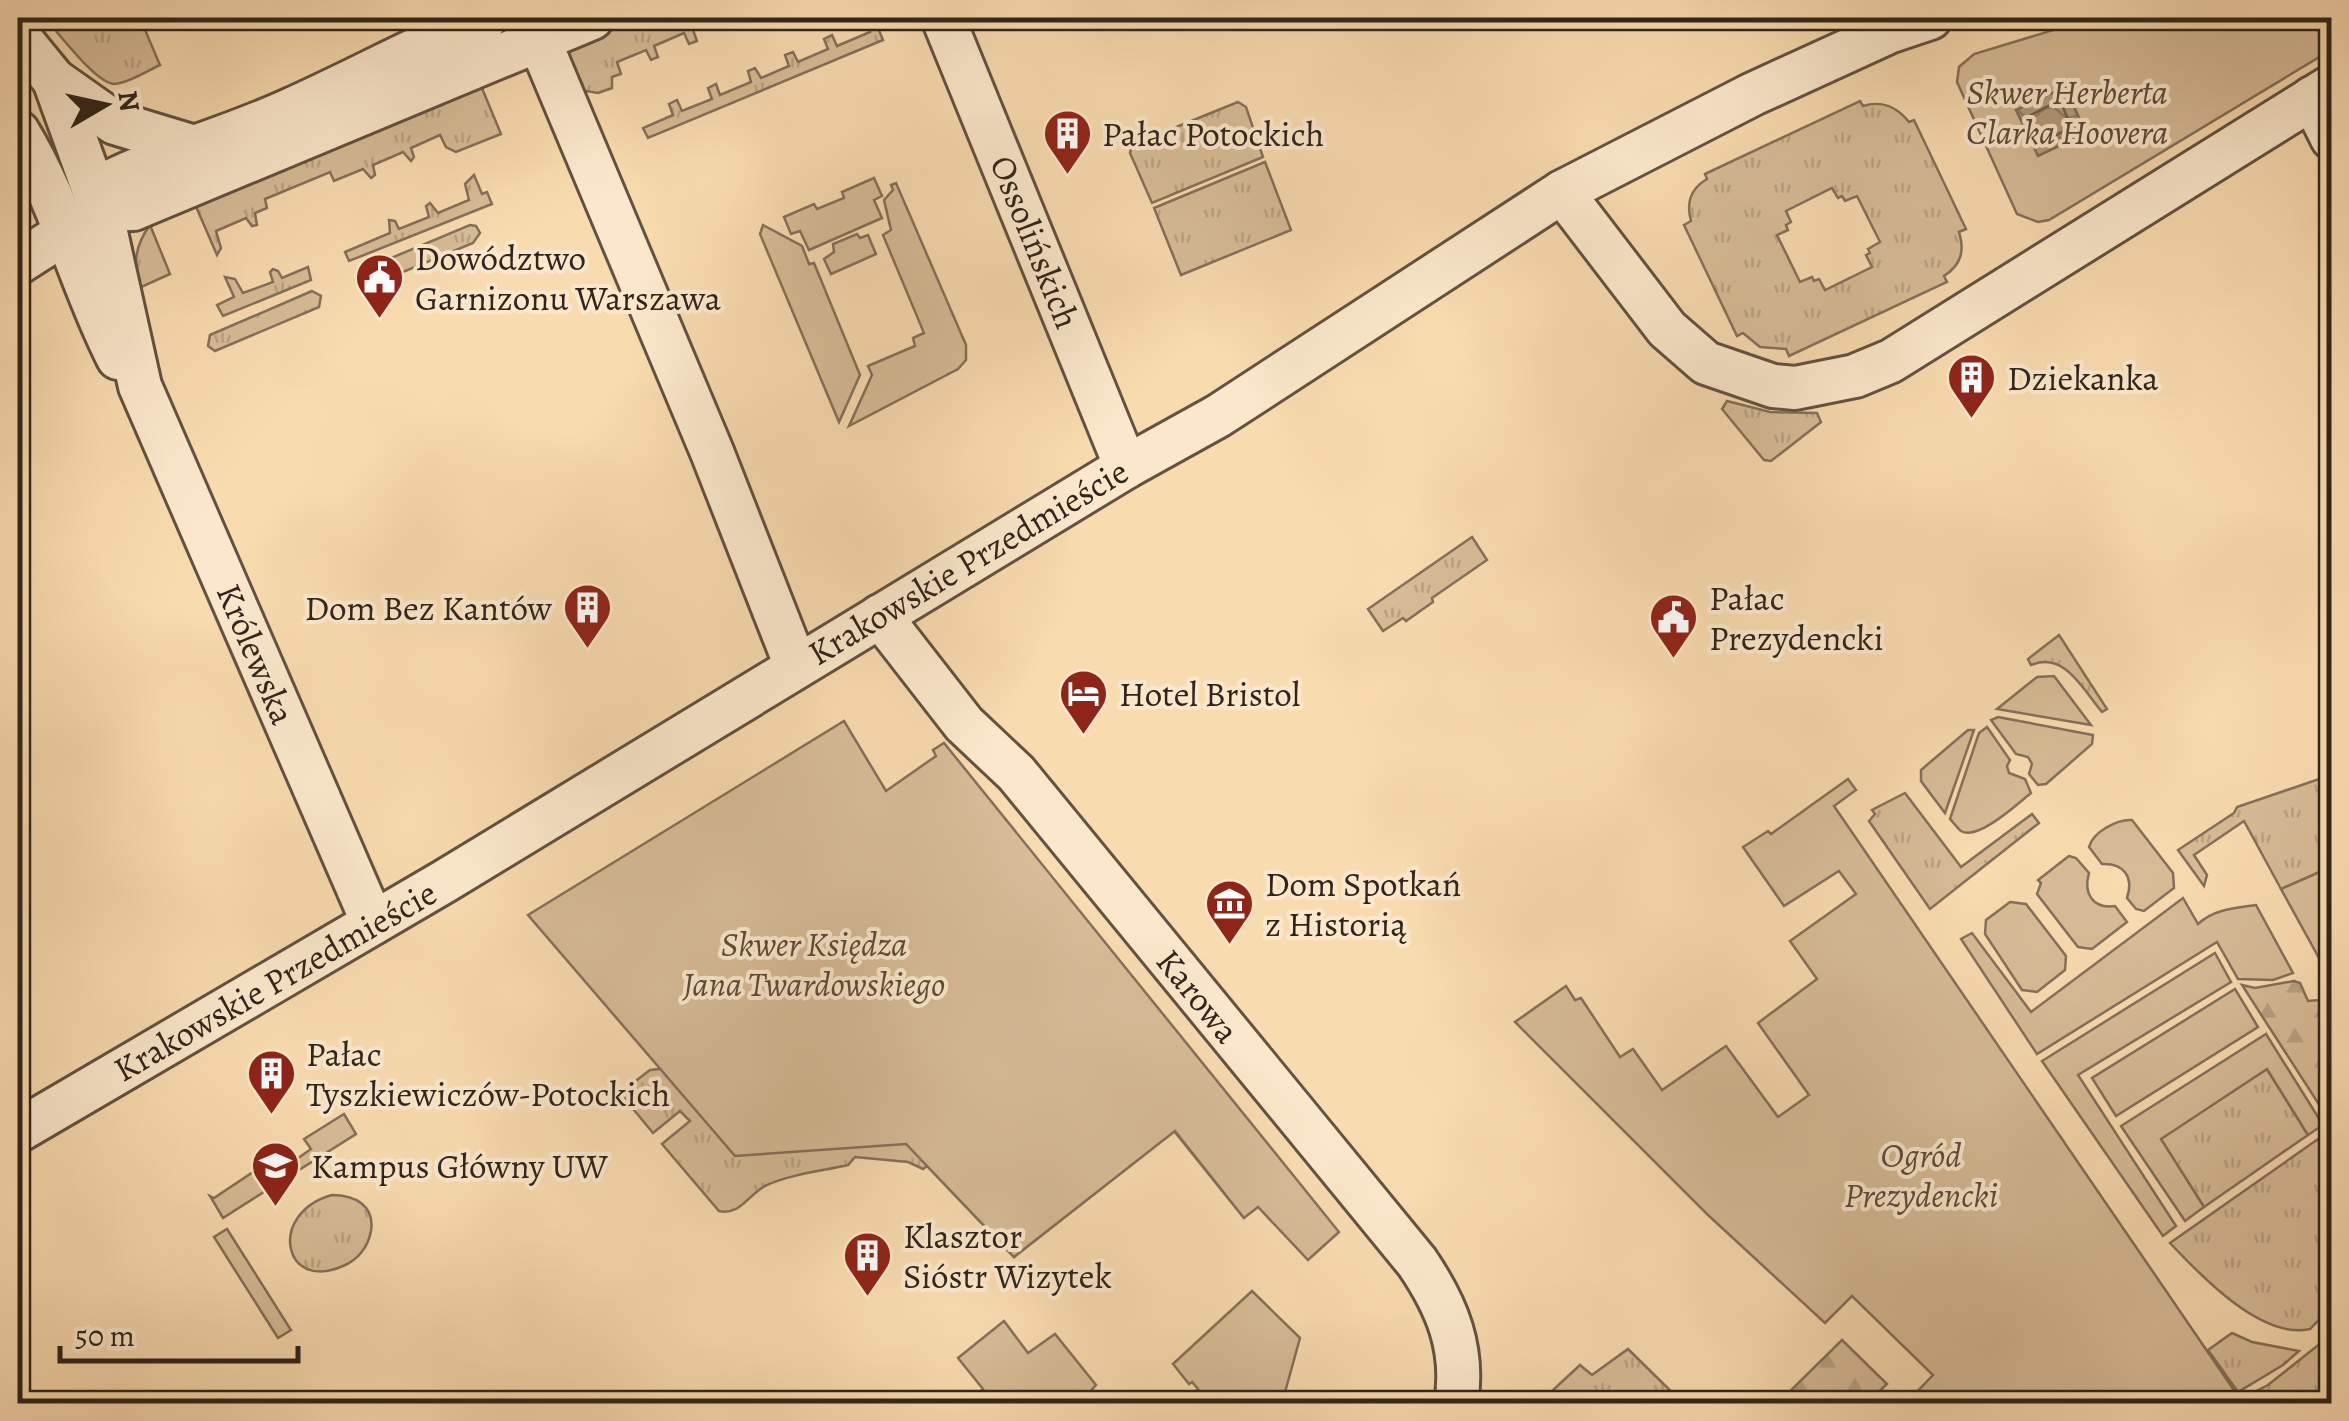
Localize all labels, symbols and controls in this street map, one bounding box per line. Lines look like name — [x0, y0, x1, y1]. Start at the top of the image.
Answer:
north arrow — [55, 55, 155, 155]
park label: Skwer Herberta Clarka Hoovera — [1966, 68, 2168, 156]
text: N — [108, 88, 149, 114]
building icon: Pałac Potockich — [1041, 108, 1093, 176]
place label: Pałac Potockich — [1102, 110, 1324, 158]
street label: Ossolińskich — [979, 148, 1091, 336]
place label: Dowództwo Garnizonu Warszawa — [415, 234, 722, 322]
public building icon: Dowództwo Garnizonu Warszawa — [354, 252, 406, 320]
building icon: Dziekanka — [1946, 352, 1998, 420]
place label: Dziekanka — [2007, 354, 2159, 402]
street label: Krakowskie Przedmieście — [799, 447, 1137, 677]
place label: Pałac Prezydencki — [1709, 574, 1884, 662]
street label: Królewska — [205, 576, 307, 732]
building icon: Dom Bez Kantów — [561, 582, 613, 650]
place label: Dom Bez Kantów — [304, 584, 552, 632]
public building icon: Pałac Prezydencki — [1648, 592, 1700, 660]
hotel icon: Hotel Bristol — [1058, 668, 1110, 736]
place label: Hotel Bristol — [1119, 670, 1300, 718]
place label: Dom Spotkań z Historią — [1265, 860, 1462, 948]
street label: Krakowskie Przedmieście — [105, 869, 445, 1093]
museum icon: Dom Spotkań z Historią — [1204, 878, 1256, 946]
park label: Skwer Księdza Jana Twardowskiego — [682, 920, 945, 1008]
street label: Karowa — [1145, 939, 1251, 1054]
place label: Pałac Tyszkiewiczów-Potockich — [306, 1030, 670, 1118]
building icon: Pałac Tyszkiewiczów-Potockich — [245, 1048, 297, 1116]
park label: Ogród Prezydencki — [1844, 1131, 1998, 1219]
school or university icon: Kampus Główny UW — [250, 1140, 302, 1208]
place label: Kampus Główny UW — [311, 1142, 608, 1190]
place label: Klasztor Sióstr Wizytek — [903, 1212, 1112, 1300]
building icon: Klasztor Sióstr Wizytek — [842, 1230, 894, 1298]
scale bar — [60, 1301, 298, 1363]
text: 50 m — [75, 1316, 135, 1356]

